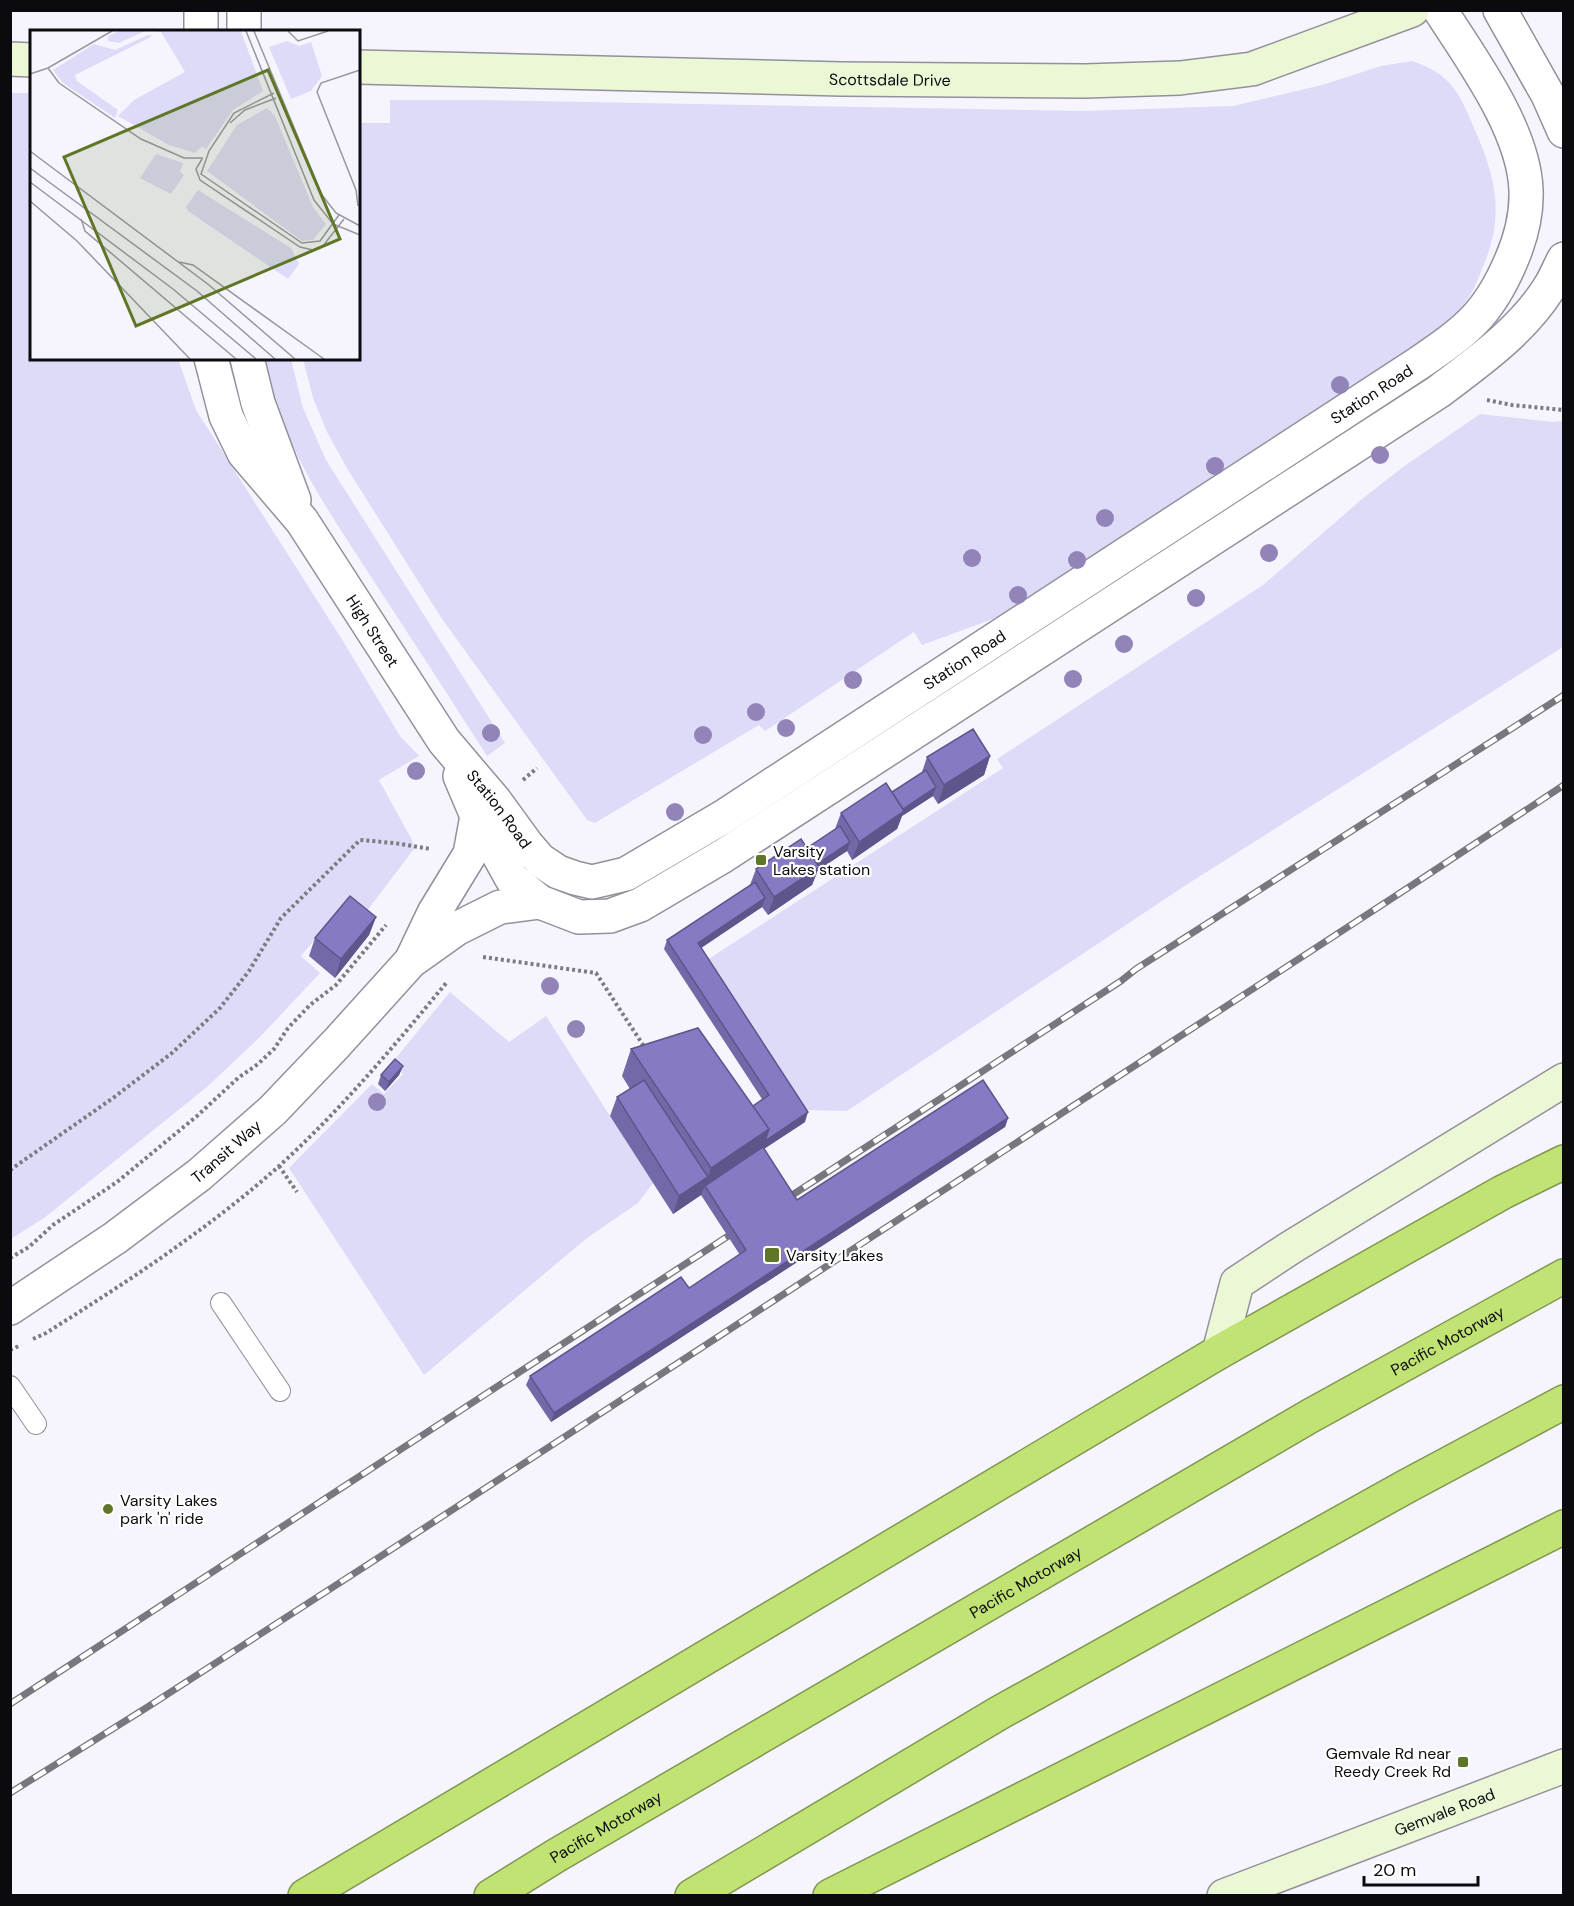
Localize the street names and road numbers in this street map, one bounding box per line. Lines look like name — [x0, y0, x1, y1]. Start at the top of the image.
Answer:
street label: Scottsdale Drive — [829, 68, 951, 90]
street label: Station Road — [1326, 359, 1417, 429]
street label: High Street — [342, 590, 404, 671]
street label: Station Road — [919, 625, 1010, 694]
street label: Station Road — [462, 765, 537, 853]
street label: Transit Way — [187, 1115, 265, 1188]
street label: Pacific Motorway — [1387, 1301, 1508, 1380]
street label: Pacific Motorway — [966, 1541, 1086, 1623]
street label: Gemvale Road — [1391, 1783, 1498, 1841]
street label: Pacific Motorway — [546, 1786, 666, 1868]

